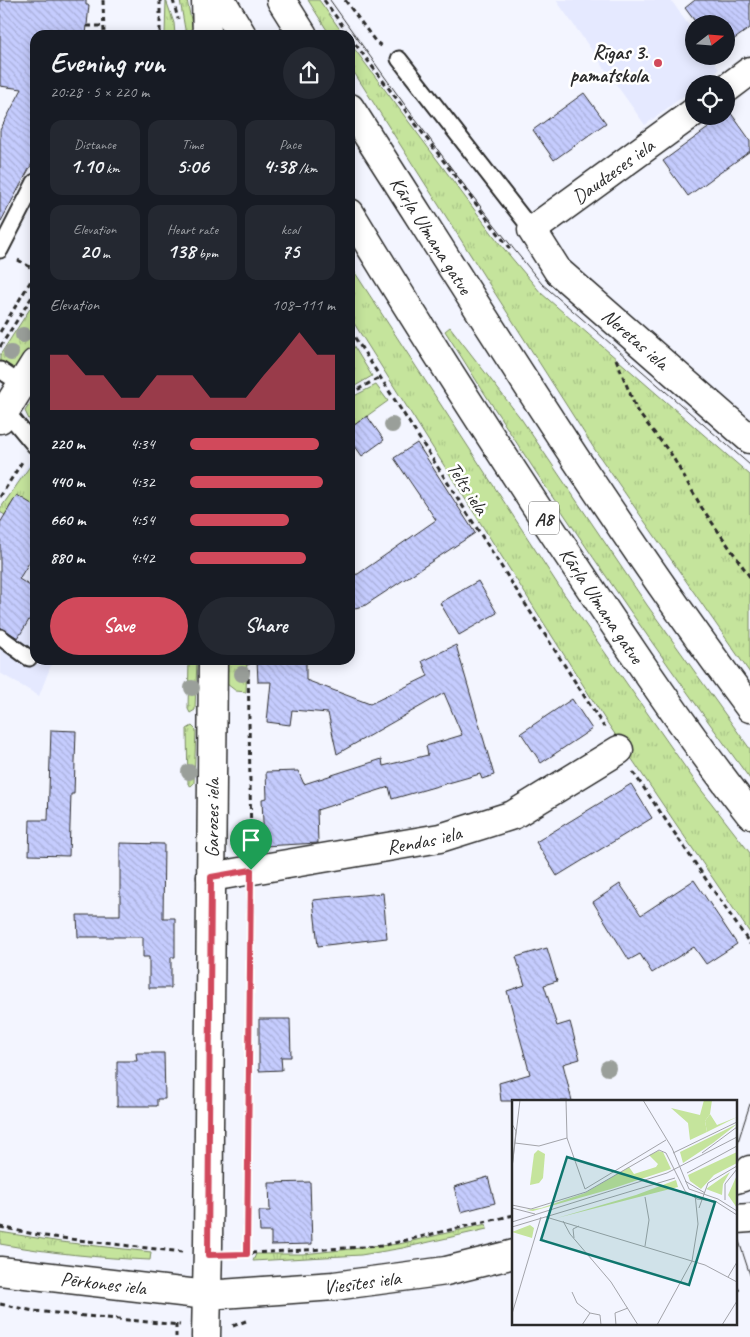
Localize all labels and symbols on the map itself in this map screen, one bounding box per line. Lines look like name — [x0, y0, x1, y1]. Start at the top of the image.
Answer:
north arrow — [685, 15, 735, 65]
place label: Rīgas 3. pamatskola — [570, 40, 650, 88]
marker: Rīgas 3. pamatskola — [652, 57, 664, 69]
street label: Daudzeses iela — [567, 132, 660, 210]
street label: Kārļa Ulmaņa gatve — [384, 172, 478, 300]
street label: Neretas iela — [597, 303, 675, 376]
street label: Telts iela — [441, 457, 495, 520]
road number: A8 — [529, 502, 559, 534]
street label: Kārļa Ulmaņa gatve — [554, 543, 650, 670]
street label: Garozes iela — [199, 777, 225, 858]
pin — [230, 819, 272, 870]
street label: Rendas iela — [385, 820, 466, 860]
inset map — [512, 1100, 738, 1324]
street label: Viesītes iela — [323, 1265, 404, 1300]
street label: Pērkones iela — [59, 1266, 149, 1301]

